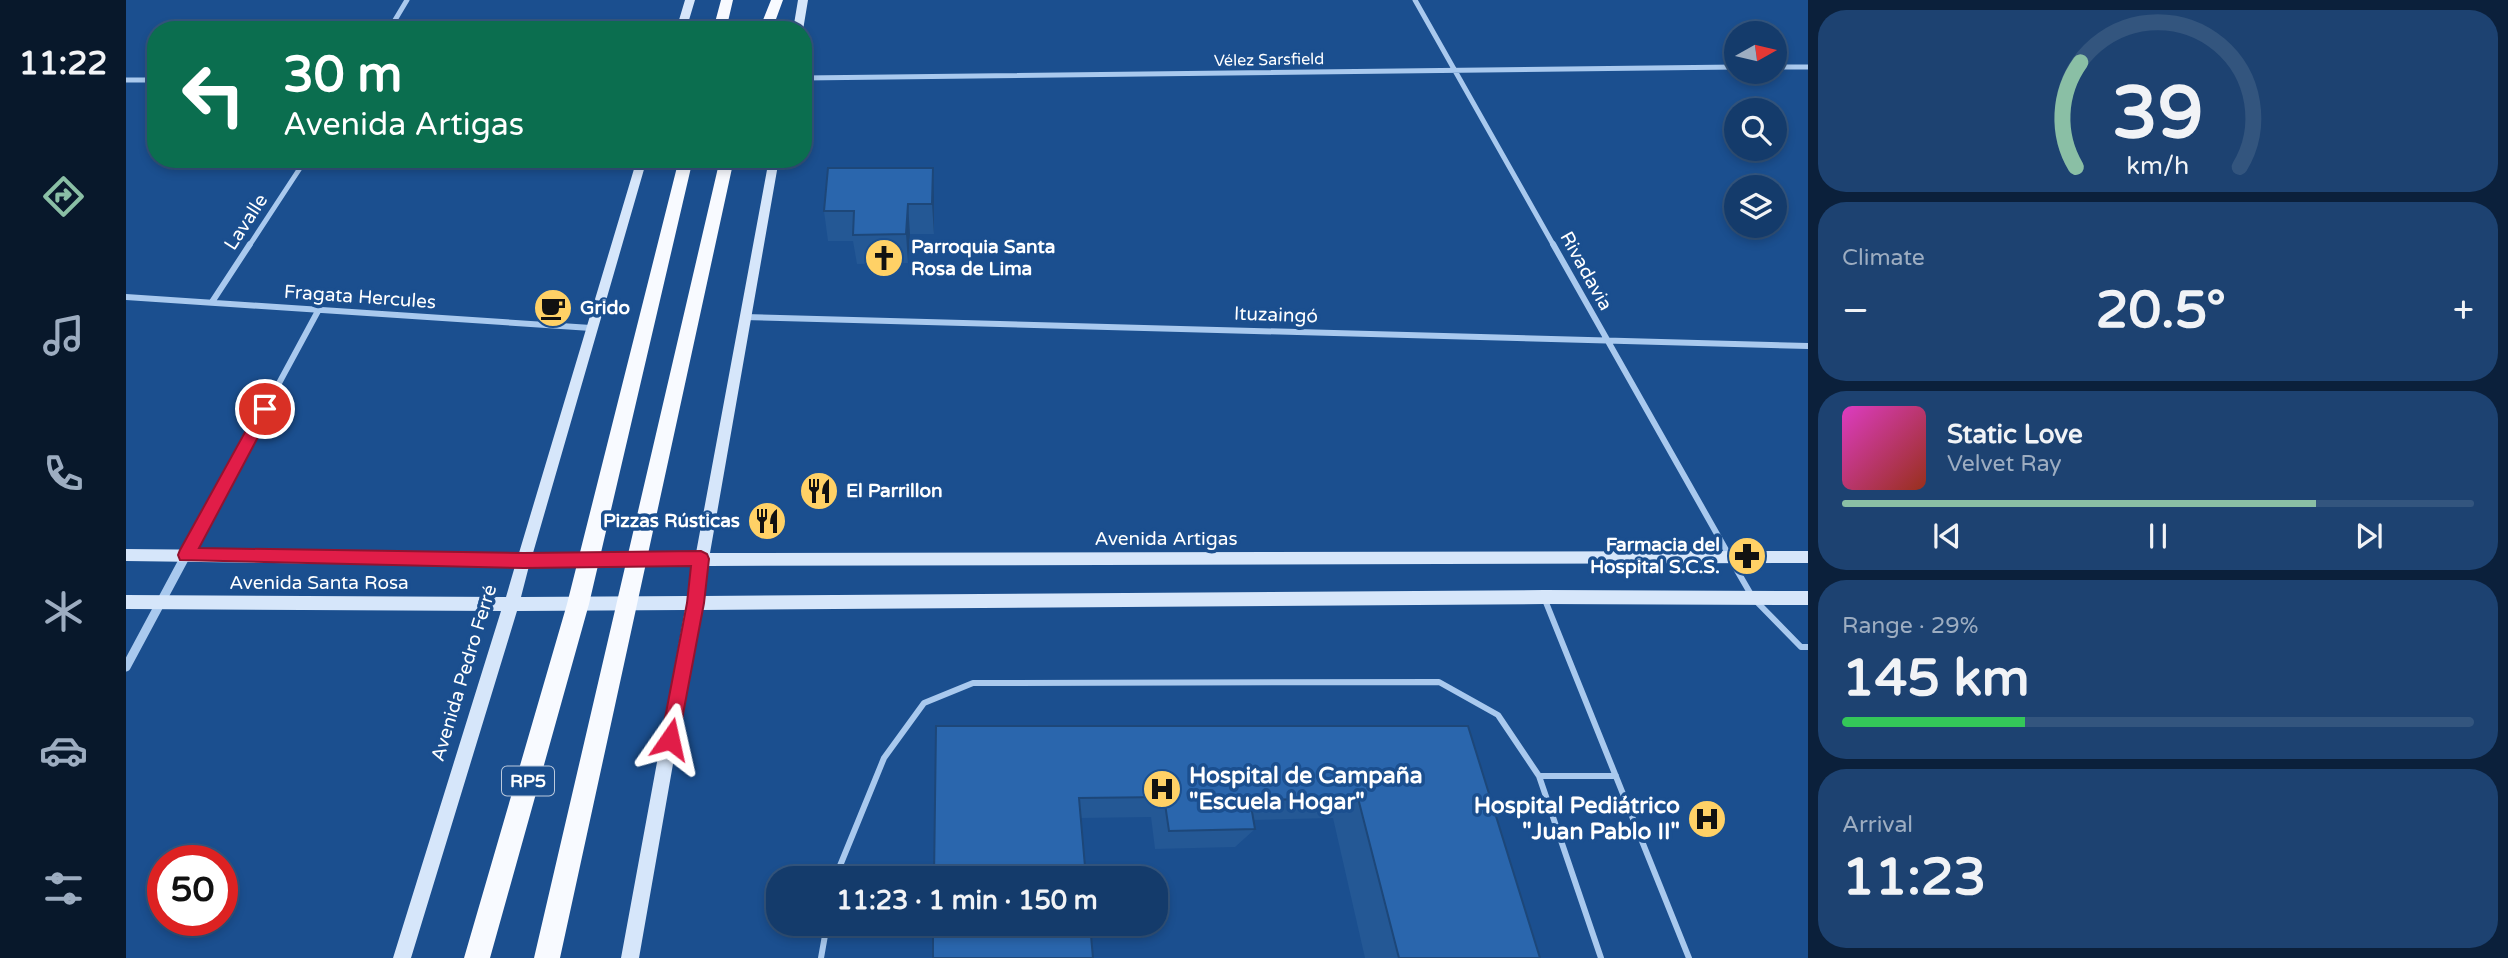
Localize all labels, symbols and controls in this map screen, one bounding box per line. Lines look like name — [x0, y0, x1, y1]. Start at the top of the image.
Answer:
north arrow — [1724, 21, 1787, 84]
map controls — [1724, 21, 1787, 238]
text: 11:22 — [19, 45, 107, 83]
text: 30 m — [283, 46, 402, 105]
icon: left — [168, 49, 259, 140]
street label: Vélez Sarsfield — [1214, 49, 1324, 71]
text: 39 — [2112, 70, 2204, 158]
button: search — [1724, 98, 1787, 161]
text: Avenida Artigas — [283, 106, 524, 144]
text: km/h — [2127, 151, 2189, 181]
icon: directions — [39, 172, 88, 221]
button: layers — [1724, 175, 1787, 238]
street label: Lavalle — [220, 190, 272, 254]
street label: Rivadavia — [1555, 228, 1617, 314]
place label: Parroquia Santa Rosa de Lima — [911, 236, 1055, 280]
church icon: Parroquia Santa Rosa de Lima — [863, 237, 905, 279]
text: Climate — [1842, 244, 1925, 272]
text: 20.5° — [2096, 279, 2226, 342]
street label: Fragata Hercules — [283, 281, 437, 313]
cafe icon: Grido — [532, 287, 574, 329]
text: − — [1842, 288, 1869, 334]
text: + — [2453, 288, 2474, 334]
place label: Grido — [580, 297, 630, 319]
street label: Ituzaingó — [1234, 303, 1318, 327]
icon: music — [39, 311, 88, 360]
pin — [235, 379, 295, 439]
icon: arrive — [246, 390, 284, 428]
text: Static Love — [1947, 419, 2083, 450]
icon: phone — [39, 449, 88, 498]
text: Velvet Ray — [1947, 450, 2062, 478]
restaurant icon: El Parrillon — [798, 470, 840, 512]
place label: El Parrillon — [846, 480, 943, 502]
restaurant icon: Pizzas Rústicas — [746, 500, 788, 542]
place label: Pizzas Rústicas — [603, 510, 740, 532]
icon: previous — [1928, 517, 1966, 555]
icon: pause — [2139, 517, 2177, 555]
icon: next — [2350, 517, 2388, 555]
street label: Avenida Artigas — [1094, 528, 1238, 550]
place label: Farmacia del Hospital S.C.S. — [1590, 534, 1720, 579]
pharmacy icon: Farmacia del Hospital S.C.S. — [1726, 535, 1768, 577]
street label: Avenida Santa Rosa — [229, 572, 409, 594]
street label: Avenida Pedro Ferré — [427, 582, 501, 764]
icon: climate — [39, 587, 88, 636]
text: Range · 29% — [1842, 612, 1978, 640]
text: 145 km — [1842, 647, 2030, 710]
position arrow — [633, 702, 707, 776]
icon: car — [39, 726, 88, 775]
place label: Hospital de Campaña "Escuela Hogar" — [1189, 762, 1423, 816]
road number: RP5 — [502, 766, 554, 796]
hospital icon: Hospital de Campaña "Escuela Hogar" — [1141, 768, 1183, 810]
place label: Hospital Pediátrico "Juan Pablo II" — [1474, 792, 1680, 846]
hospital icon: Hospital Pediátrico "Juan Pablo II" — [1686, 798, 1728, 840]
text: Arrival — [1842, 811, 1913, 839]
speed limit sign: 50 — [147, 845, 238, 936]
text: 11:23 — [1842, 846, 1986, 909]
icon: filters — [39, 864, 88, 913]
text: 11:23 · 1 min · 150 m — [836, 885, 1098, 916]

